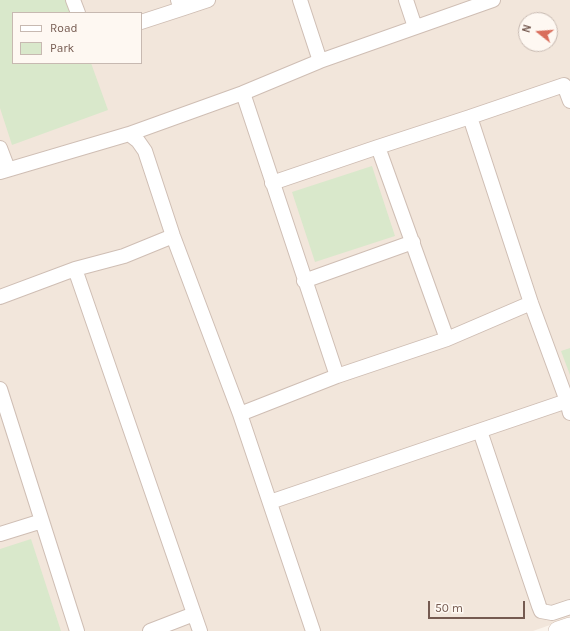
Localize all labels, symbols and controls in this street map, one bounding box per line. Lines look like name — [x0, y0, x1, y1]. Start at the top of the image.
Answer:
legend — [12, 12, 142, 64]
north arrow — [518, 12, 558, 52]
text: Road — [50, 21, 78, 35]
text: N — [520, 23, 534, 34]
text: Park — [50, 41, 74, 55]
scale bar — [430, 593, 527, 619]
text: 50 m — [435, 601, 463, 615]

